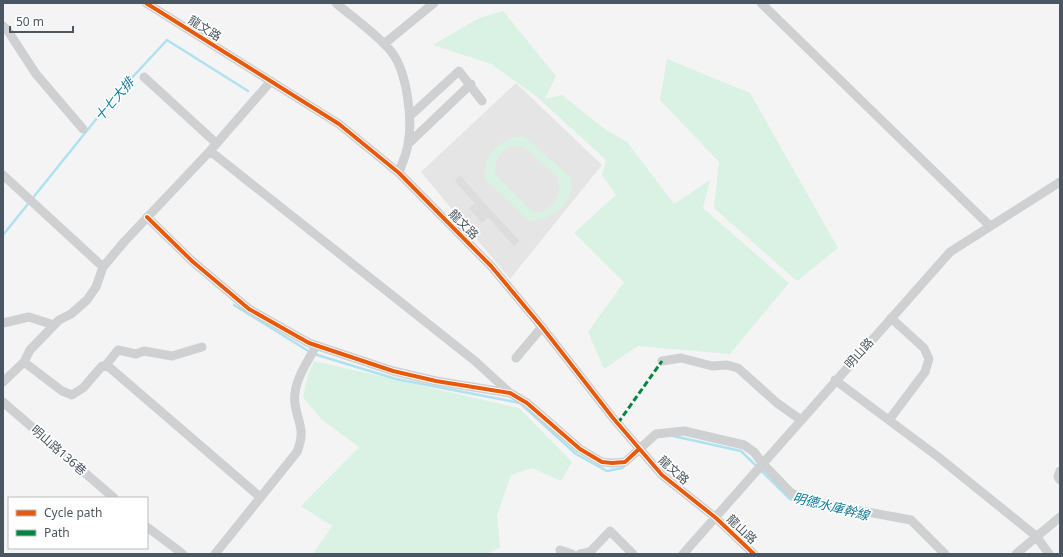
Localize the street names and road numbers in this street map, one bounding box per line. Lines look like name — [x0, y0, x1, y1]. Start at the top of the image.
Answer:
street label: 龍文路 — [185, 11, 225, 45]
street label: 龍文路 — [445, 205, 483, 243]
street label: 明山路 — [841, 334, 877, 372]
street label: 明山路136巷 — [28, 421, 90, 479]
street label: 龍文路 — [655, 452, 693, 488]
street label: 龍山路 — [723, 511, 761, 547]

